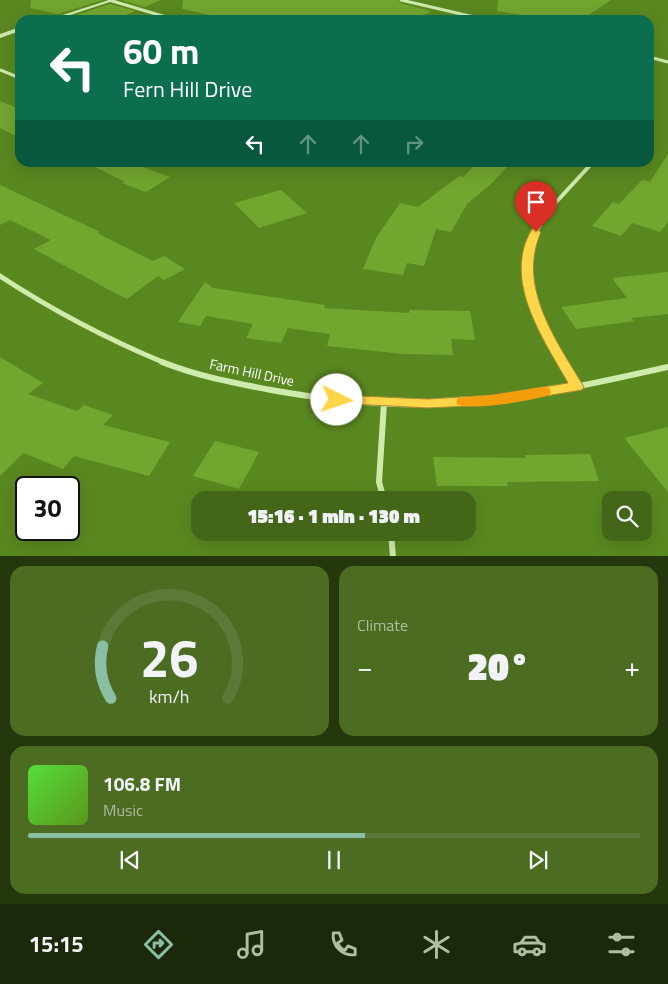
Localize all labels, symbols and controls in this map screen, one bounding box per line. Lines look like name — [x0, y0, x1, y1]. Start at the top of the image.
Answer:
text: 60 m — [123, 24, 199, 78]
icon: left — [40, 35, 105, 100]
text: Fern Hill Drive — [123, 72, 252, 106]
icon: left — [241, 130, 269, 158]
icon: ahead — [294, 130, 322, 158]
icon: ahead — [347, 130, 375, 158]
icon: right — [400, 130, 428, 158]
pin — [515, 181, 557, 232]
icon: arrive — [522, 188, 550, 216]
street label: Farm Hill Drive — [208, 353, 296, 391]
position arrow — [310, 373, 362, 425]
speed limit sign: 30 — [15, 476, 80, 541]
map controls — [602, 491, 652, 541]
button: search — [602, 491, 652, 541]
text: 15:16 · 1 min · 130 m — [247, 501, 420, 530]
text: Climate — [357, 613, 408, 637]
text: 26 — [140, 618, 199, 697]
text: 20° — [467, 637, 530, 695]
text: − — [357, 645, 373, 688]
text: + — [624, 645, 640, 688]
text: km/h — [149, 683, 190, 710]
text: 106.8 FM — [103, 769, 181, 798]
text: Music — [103, 798, 143, 822]
icon: previous — [116, 846, 144, 874]
icon: pause — [320, 846, 348, 874]
icon: next — [524, 846, 552, 874]
text: 15:15 — [29, 927, 84, 961]
icon: directions — [141, 927, 176, 962]
icon: music — [234, 927, 269, 962]
icon: phone — [326, 927, 361, 962]
icon: climate — [419, 927, 454, 962]
icon: car — [512, 927, 547, 962]
icon: filters — [604, 927, 639, 962]

